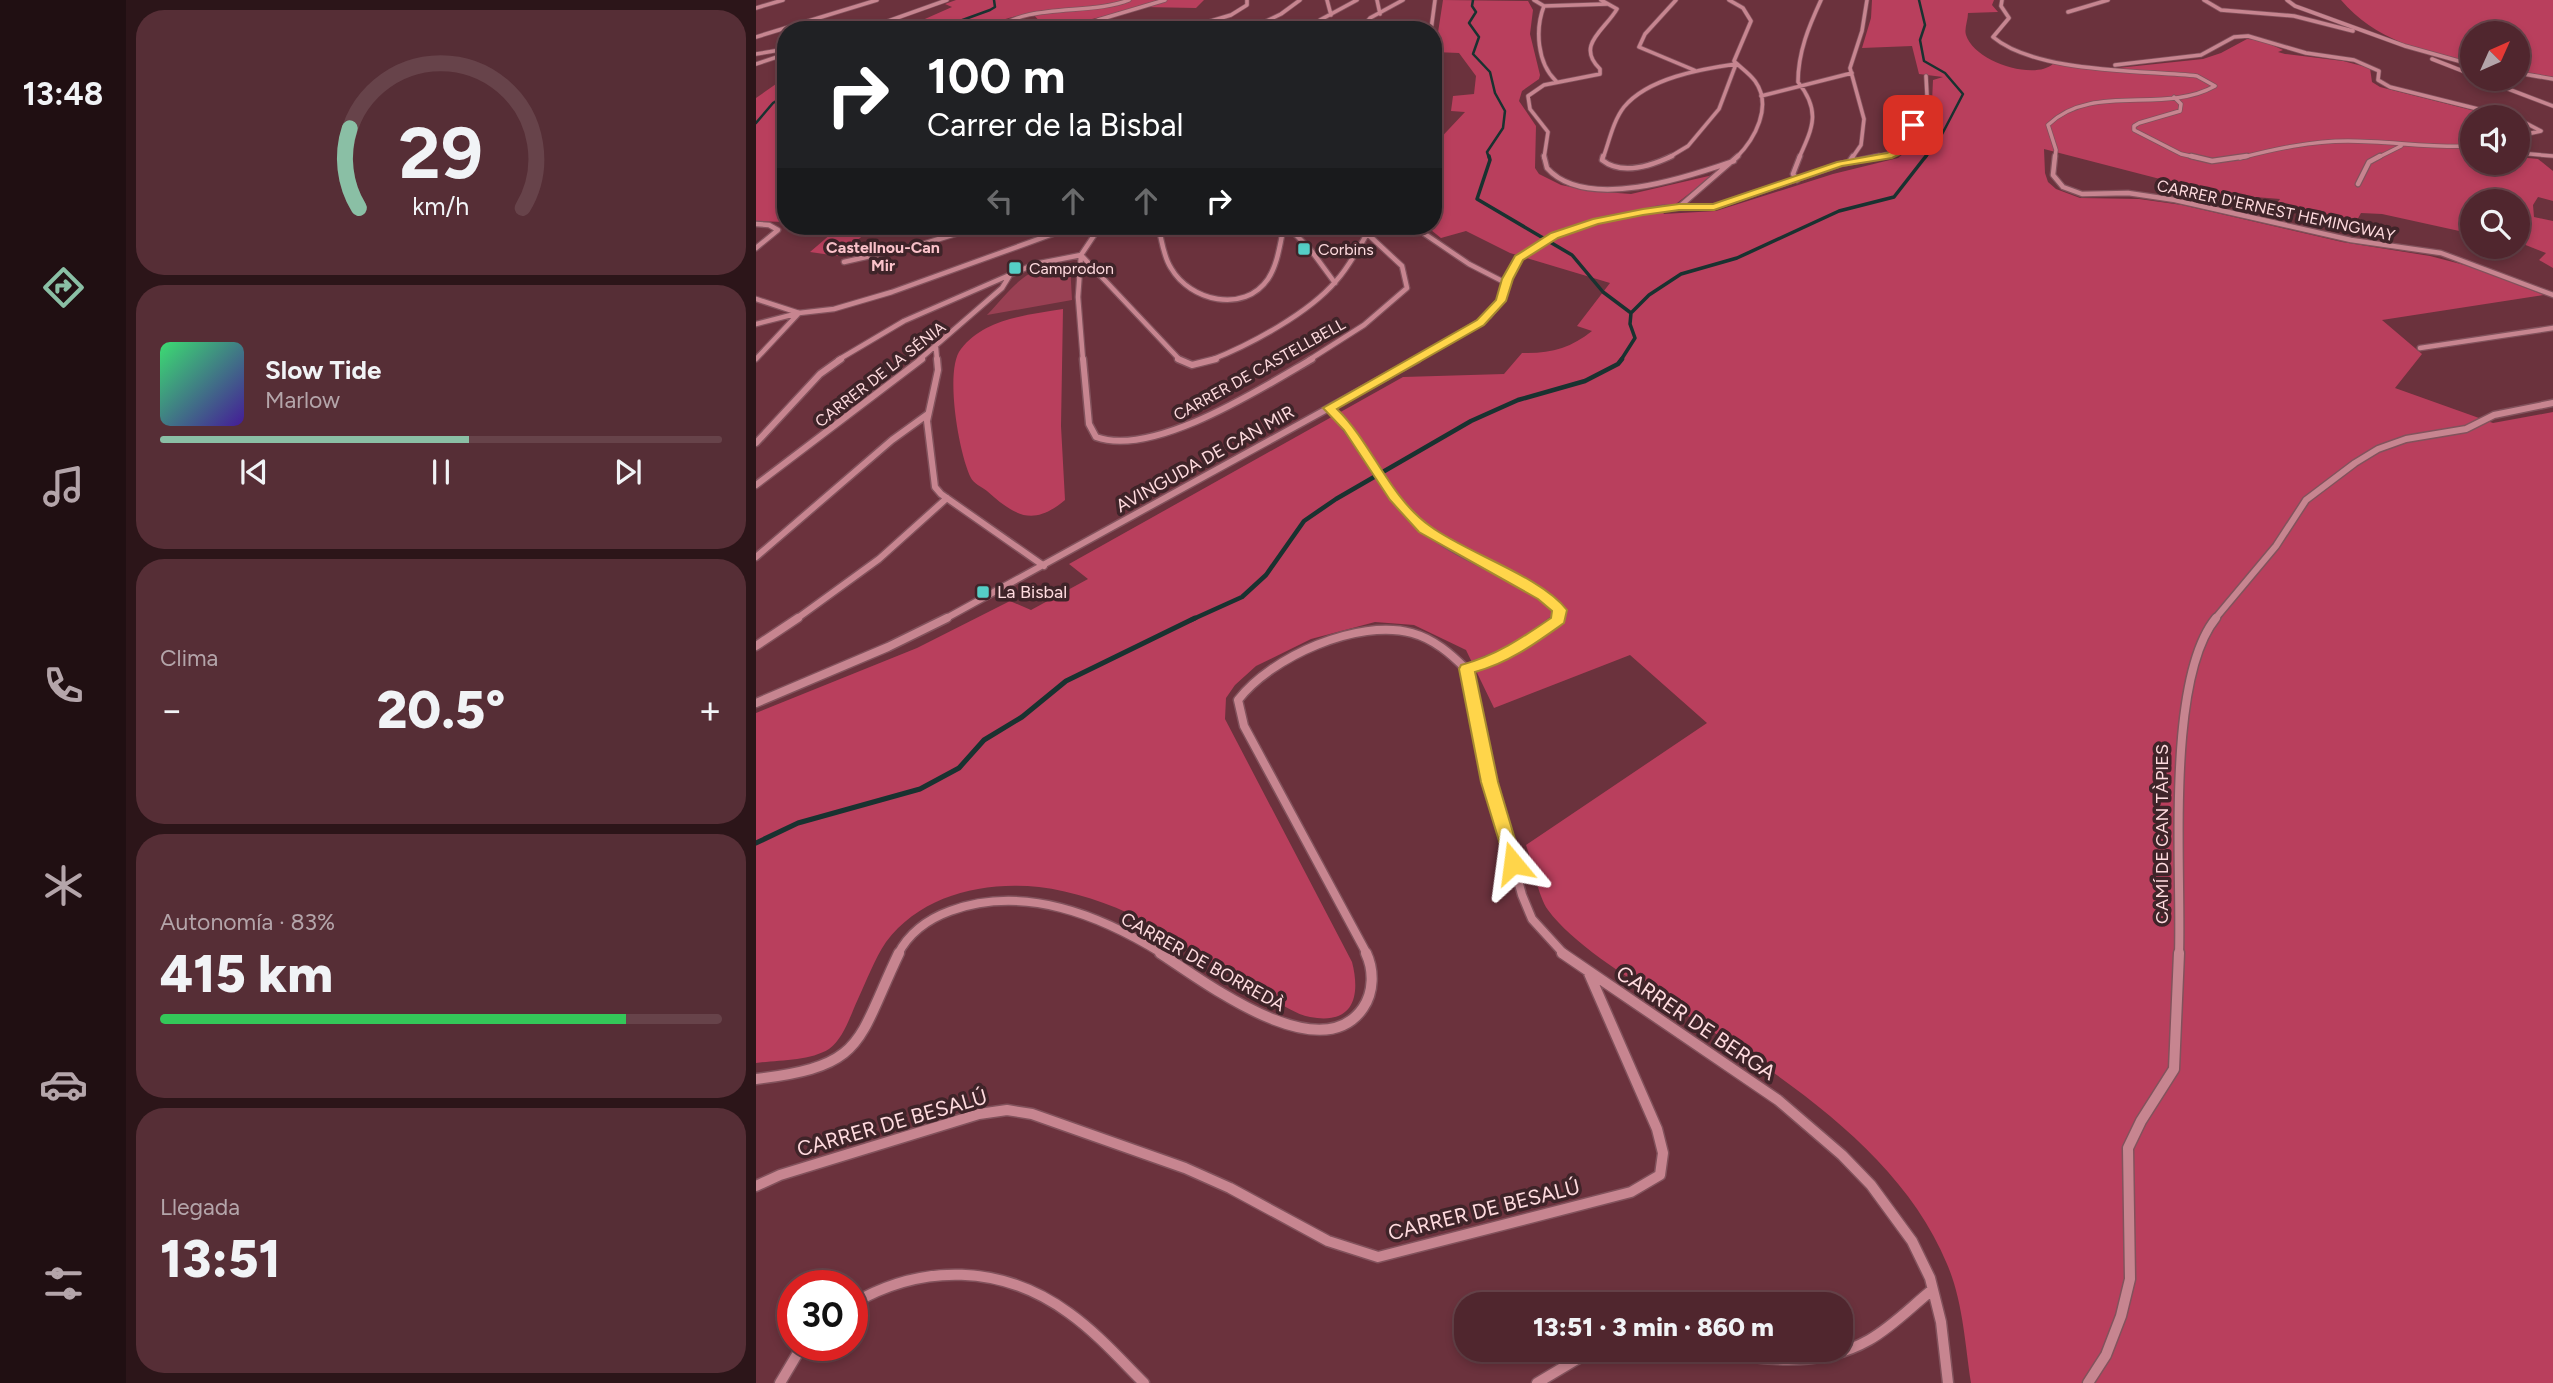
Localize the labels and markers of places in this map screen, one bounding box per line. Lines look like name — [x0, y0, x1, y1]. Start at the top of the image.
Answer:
pin — [1883, 95, 1943, 155]
place label: Corbins — [1318, 240, 1374, 259]
marker: Corbins — [1296, 241, 1312, 257]
place label: Camprodon — [1029, 259, 1114, 278]
marker: Camprodon — [1007, 260, 1023, 276]
place label: La Bisbal — [997, 581, 1067, 603]
marker: La Bisbal — [975, 584, 991, 600]

